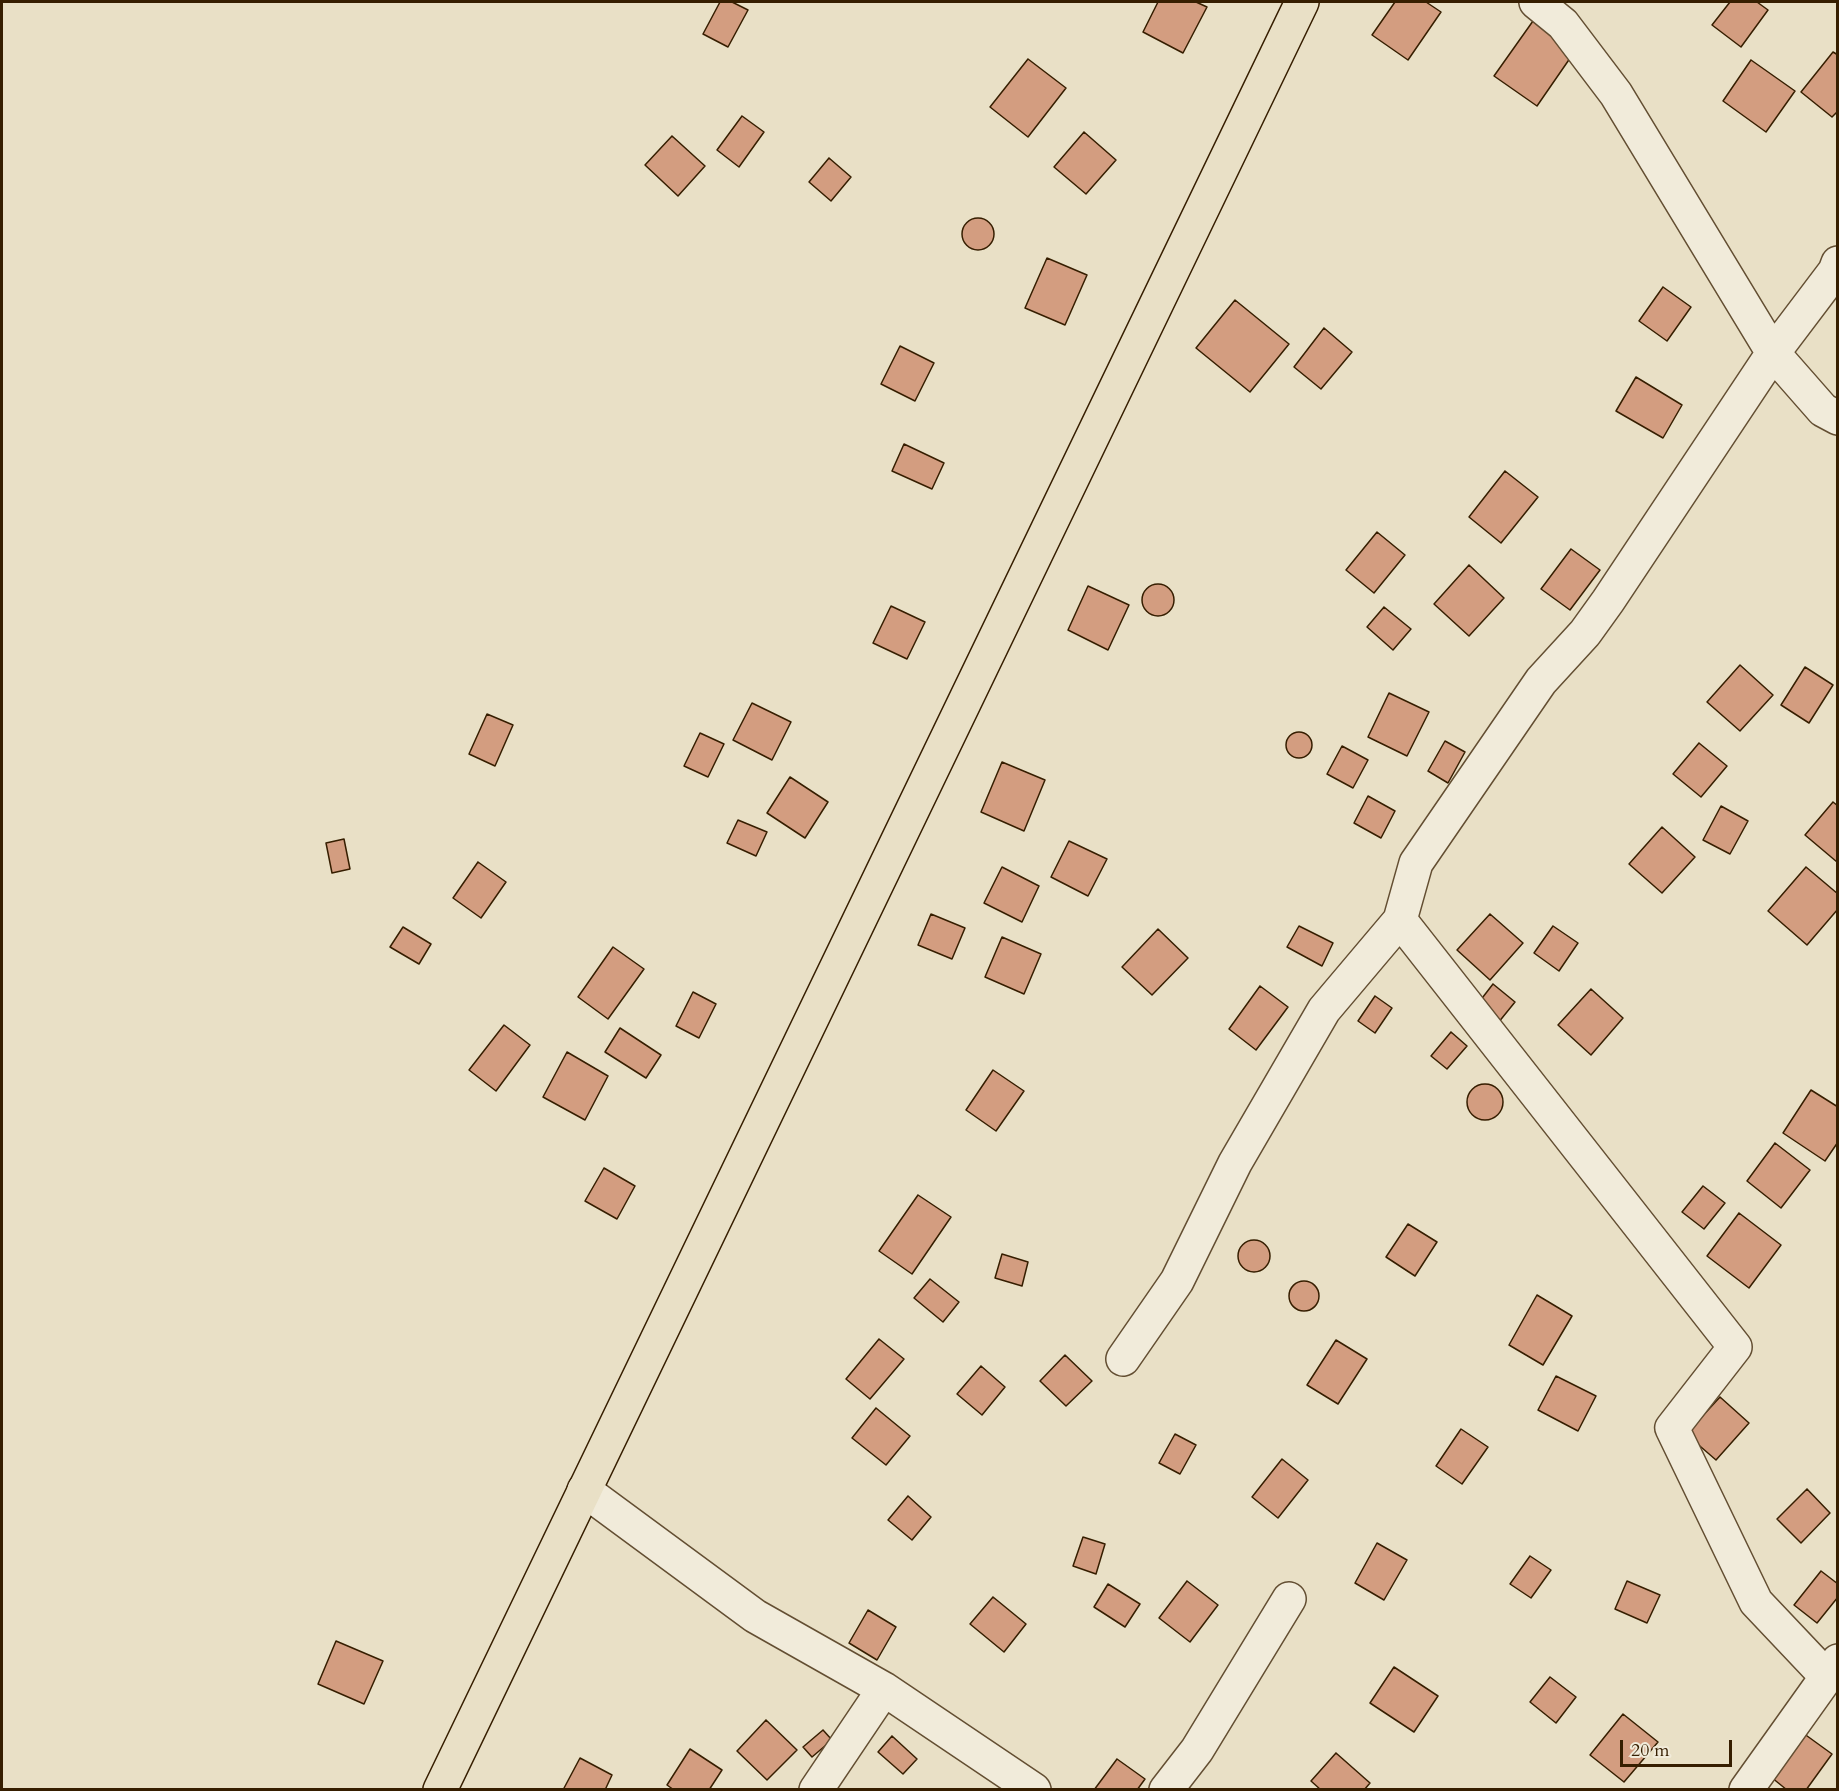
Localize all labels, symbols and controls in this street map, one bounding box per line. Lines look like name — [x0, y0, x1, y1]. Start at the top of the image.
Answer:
scale bar — [1623, 1728, 1736, 1766]
text: 20 m — [1631, 1738, 1670, 1763]

